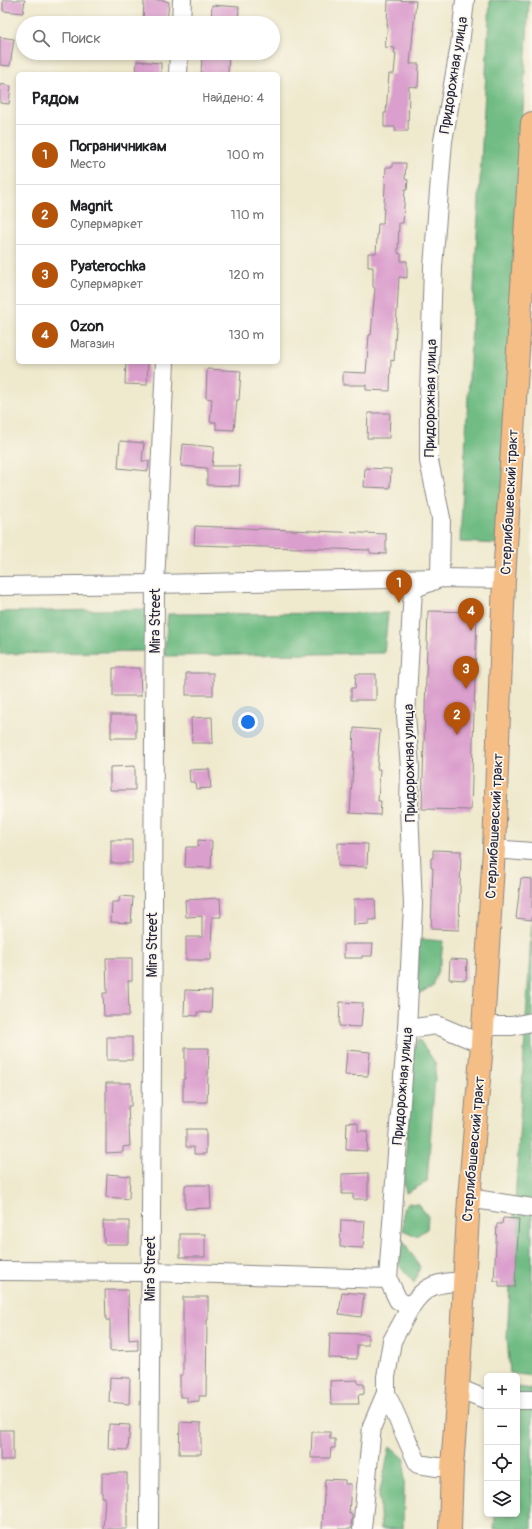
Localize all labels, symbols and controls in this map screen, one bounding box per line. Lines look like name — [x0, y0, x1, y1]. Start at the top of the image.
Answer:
street label: Придорожная улица — [436, 15, 471, 135]
search box — [16, 16, 280, 60]
icon: search — [30, 27, 52, 49]
text: Поиск — [62, 29, 101, 48]
text: Рядом — [32, 88, 79, 109]
text: Найдено: 4 — [202, 90, 264, 106]
text: Пограничникам — [70, 137, 167, 156]
text: 1 — [42, 147, 48, 163]
text: 100 m — [227, 147, 264, 163]
text: Место — [70, 156, 106, 172]
text: Magnit — [70, 197, 113, 216]
text: 2 — [41, 207, 49, 223]
text: 110 m — [231, 207, 264, 223]
text: Супермаркет — [70, 216, 143, 232]
text: Pyaterochka — [70, 257, 146, 276]
text: 3 — [41, 267, 49, 283]
text: 120 m — [228, 267, 264, 283]
text: Супермаркет — [70, 276, 143, 292]
text: Ozon — [70, 317, 104, 336]
text: 4 — [41, 327, 49, 343]
text: 130 m — [228, 327, 264, 343]
text: Магазин — [70, 336, 114, 352]
street label: Придорожная улица — [421, 339, 440, 457]
street label: Стерлибашевский тракт — [497, 429, 522, 575]
pin: 1 — [386, 570, 412, 603]
street label: Mira Street — [147, 588, 164, 654]
pin: 4 — [458, 598, 484, 631]
pin: 3 — [453, 656, 479, 689]
pin: 2 — [444, 702, 470, 735]
street label: Придорожная улица — [400, 704, 419, 822]
your location — [238, 712, 258, 732]
street label: Стерлибашевский тракт — [482, 753, 507, 899]
street label: Mira Street — [144, 912, 161, 978]
street label: Придорожная улица — [389, 1026, 416, 1146]
street label: Стерлибашевский тракт — [459, 1076, 488, 1222]
street label: Mira Street — [142, 1236, 159, 1302]
map controls — [484, 1373, 520, 1517]
button: + — [484, 1373, 520, 1409]
button: − — [484, 1409, 520, 1445]
button: locate — [484, 1445, 520, 1481]
button: layers — [484, 1481, 520, 1517]

